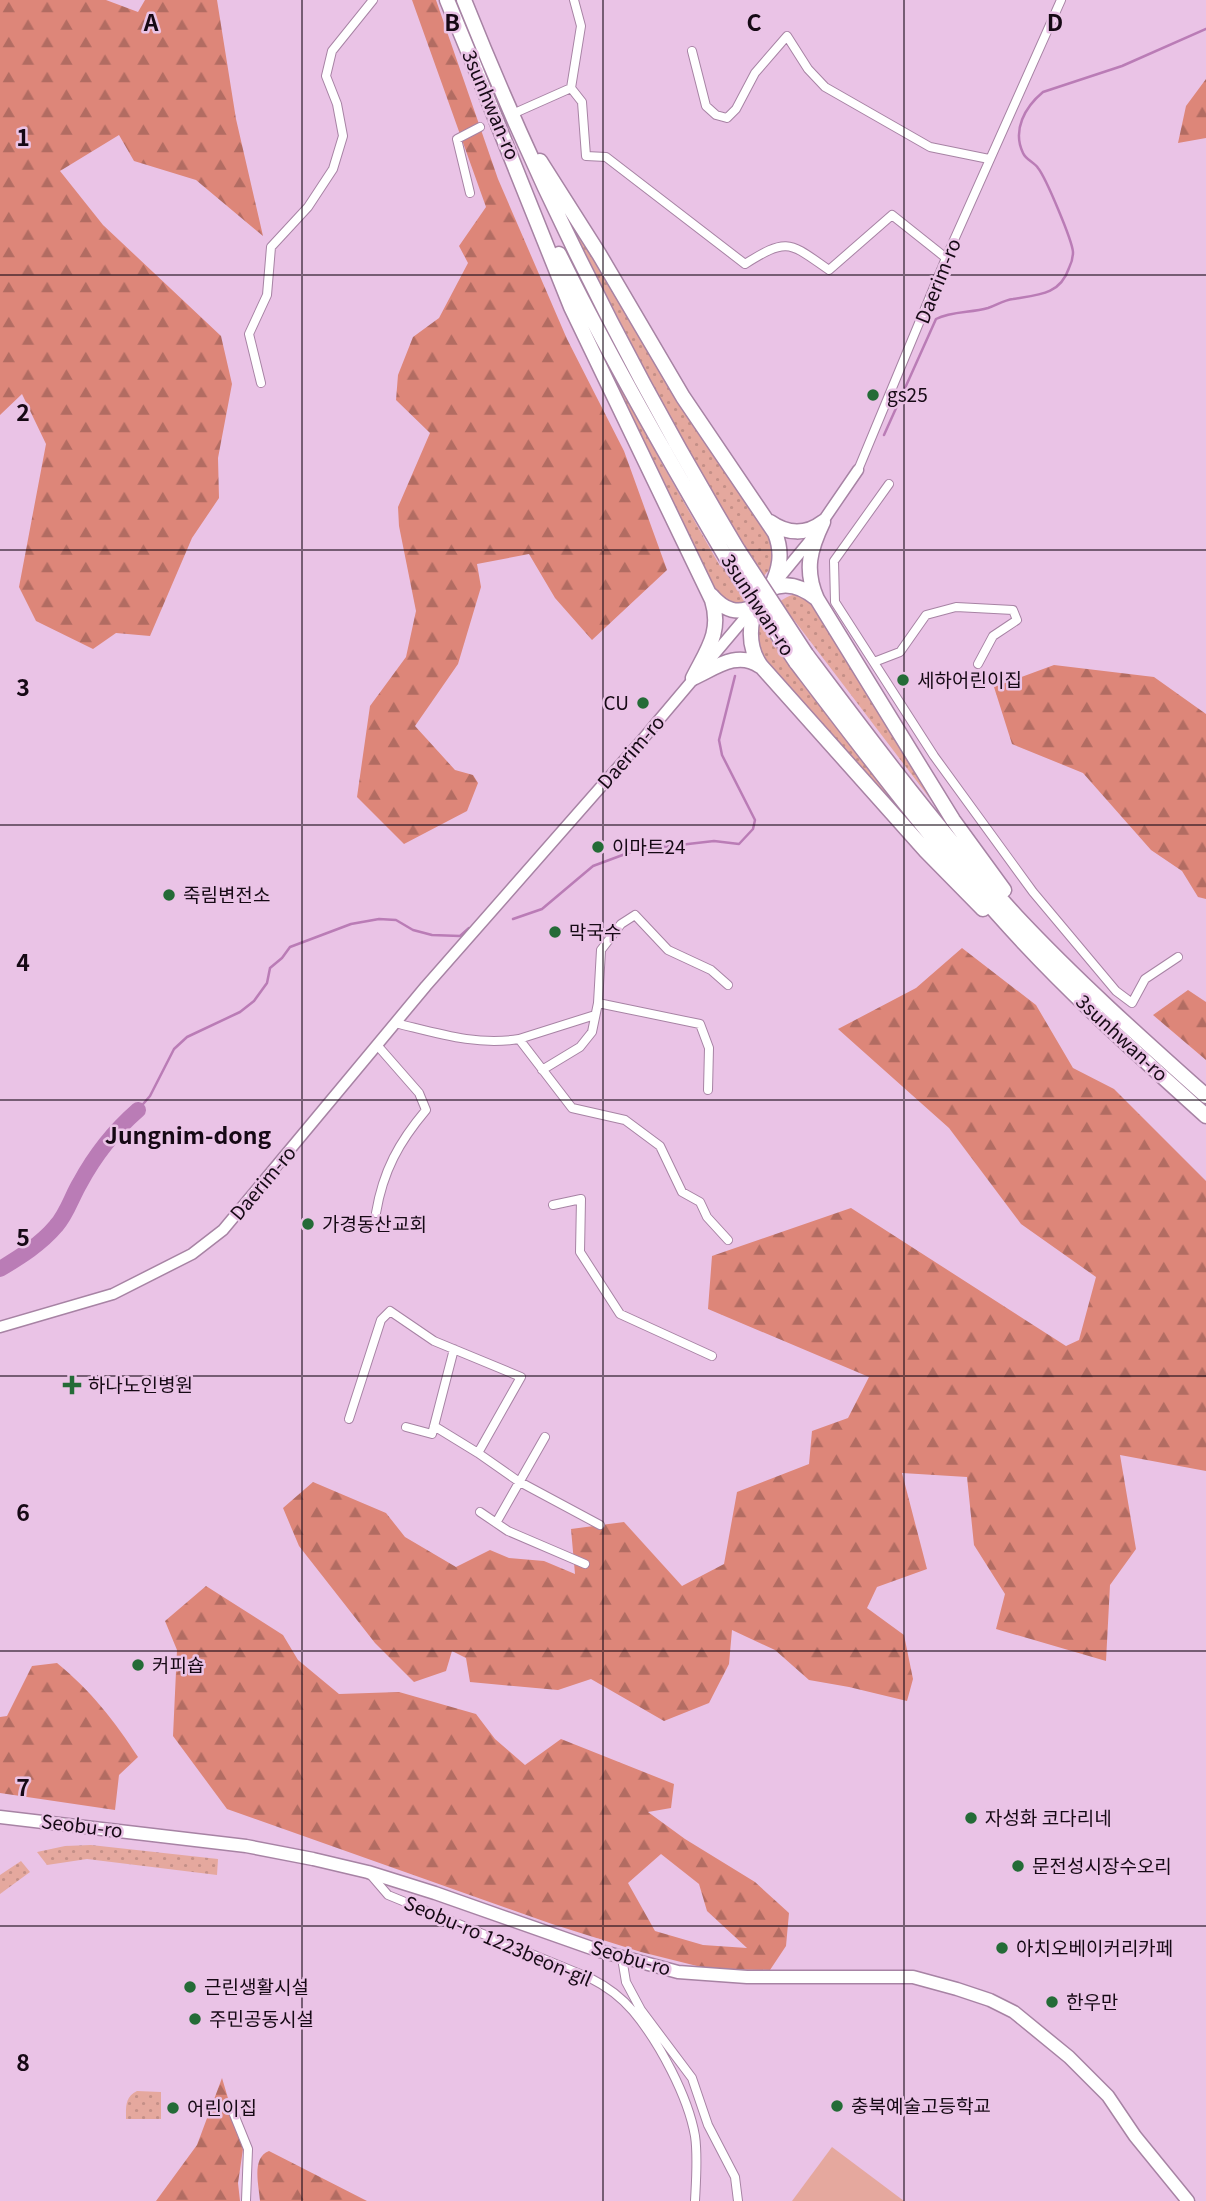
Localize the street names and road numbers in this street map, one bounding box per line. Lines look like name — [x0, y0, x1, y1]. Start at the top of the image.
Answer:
street label: 3sunhwan-ro — [457, 45, 528, 163]
street label: Daerim-ro — [907, 234, 966, 327]
street label: 3sunhwan-ro — [716, 548, 802, 660]
street label: Daerim-ro — [590, 708, 669, 794]
street label: 3sunhwan-ro — [1071, 987, 1175, 1087]
street label: Daerim-ro — [223, 1139, 301, 1225]
street label: Seobu-ro — [40, 1806, 124, 1843]
street label: Seobu-ro 1223beon-gil — [401, 1888, 597, 1991]
street label: Seobu-ro — [588, 1932, 674, 1981]

